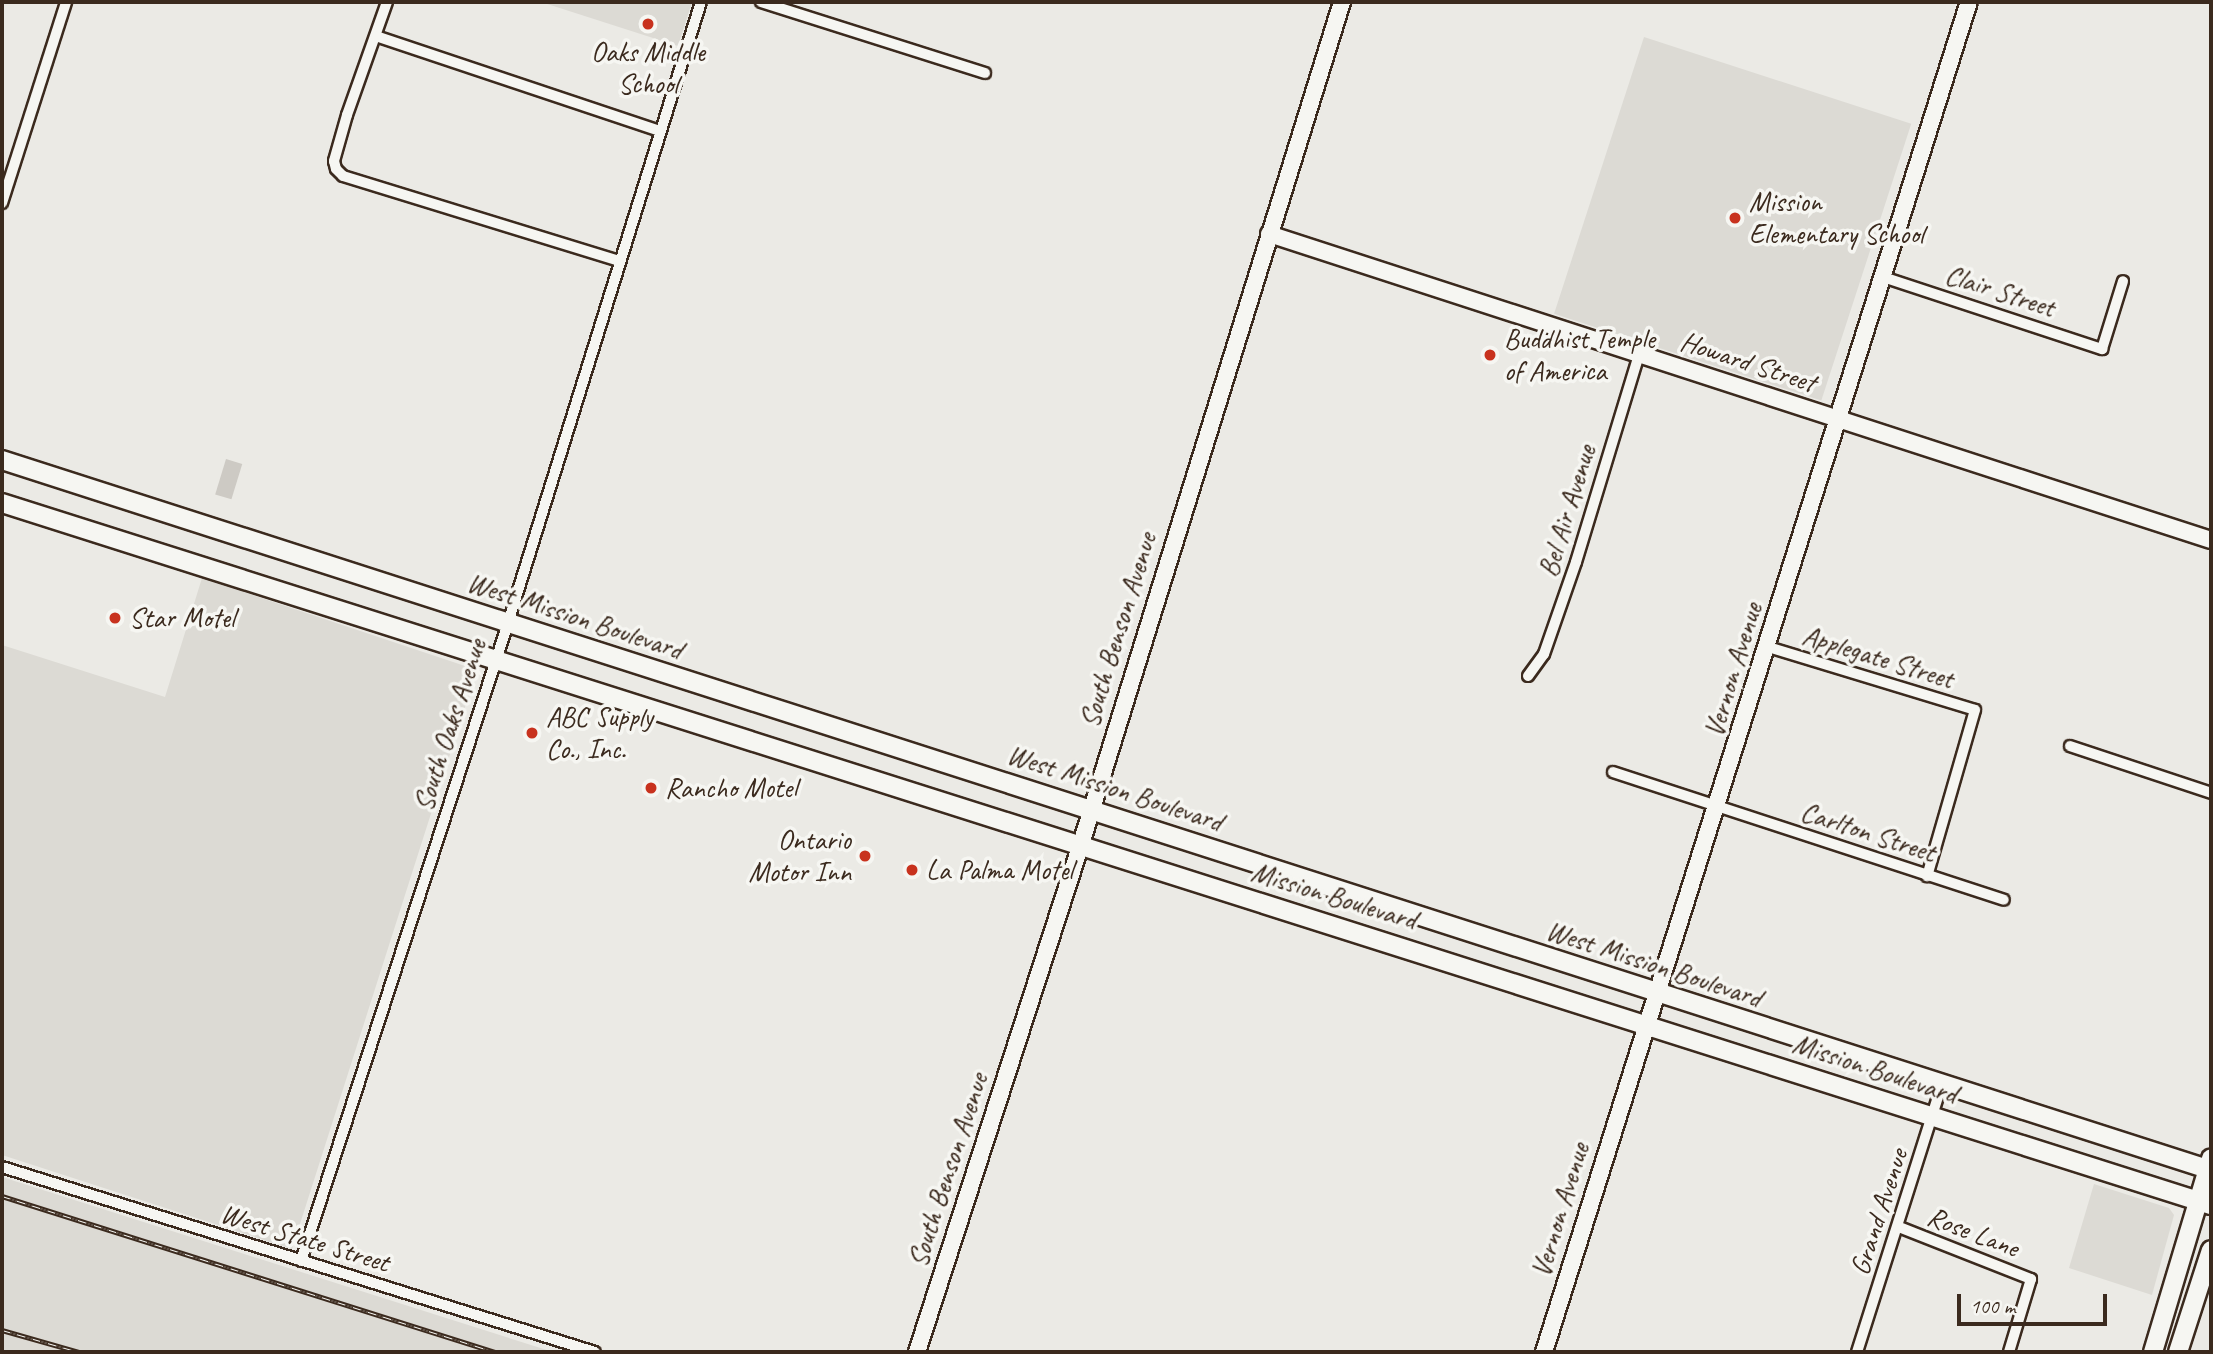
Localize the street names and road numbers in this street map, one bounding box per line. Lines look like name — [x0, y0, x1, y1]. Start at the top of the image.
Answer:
street label: Clair Street — [1941, 258, 2059, 324]
street label: Howard Street — [1676, 324, 1820, 400]
street label: Bel Air Avenue — [1531, 441, 1603, 581]
street label: South Benson Avenue — [1072, 529, 1164, 731]
street label: West Mission Boulevard — [463, 565, 687, 667]
street label: Vernon Avenue — [1697, 599, 1769, 741]
street label: Applegate Street — [1798, 618, 1958, 696]
street label: South Oaks Avenue — [406, 635, 494, 815]
street label: West Mission Boulevard — [1003, 737, 1227, 839]
street label: Carlton Street — [1796, 794, 1940, 870]
street label: Mission Boulevard — [1248, 855, 1420, 937]
street label: West Mission Boulevard — [1542, 913, 1766, 1015]
street label: Mission Boulevard — [1789, 1027, 1961, 1111]
street label: South Benson Avenue — [901, 1069, 995, 1271]
street label: Vernon Avenue — [1524, 1139, 1596, 1281]
street label: Grand Avenue — [1843, 1145, 1915, 1279]
street label: West State Street — [215, 1196, 395, 1280]
street label: Rose Lane — [1922, 1199, 2024, 1265]

